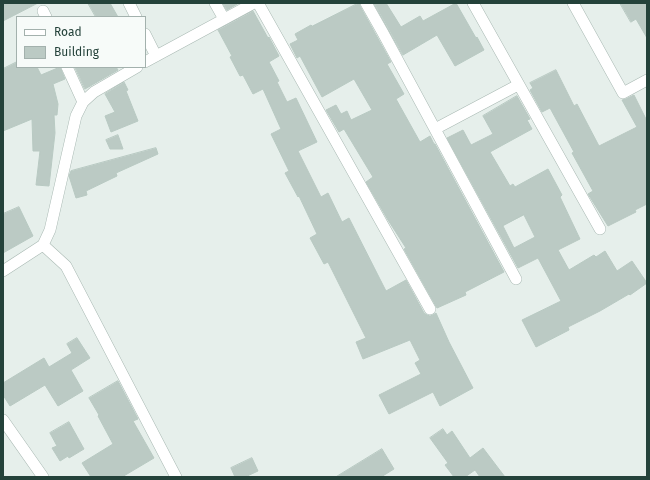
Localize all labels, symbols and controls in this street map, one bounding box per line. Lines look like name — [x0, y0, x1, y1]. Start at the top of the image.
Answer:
legend — [16, 16, 146, 68]
text: Road — [54, 25, 82, 39]
text: Building — [54, 45, 99, 59]

